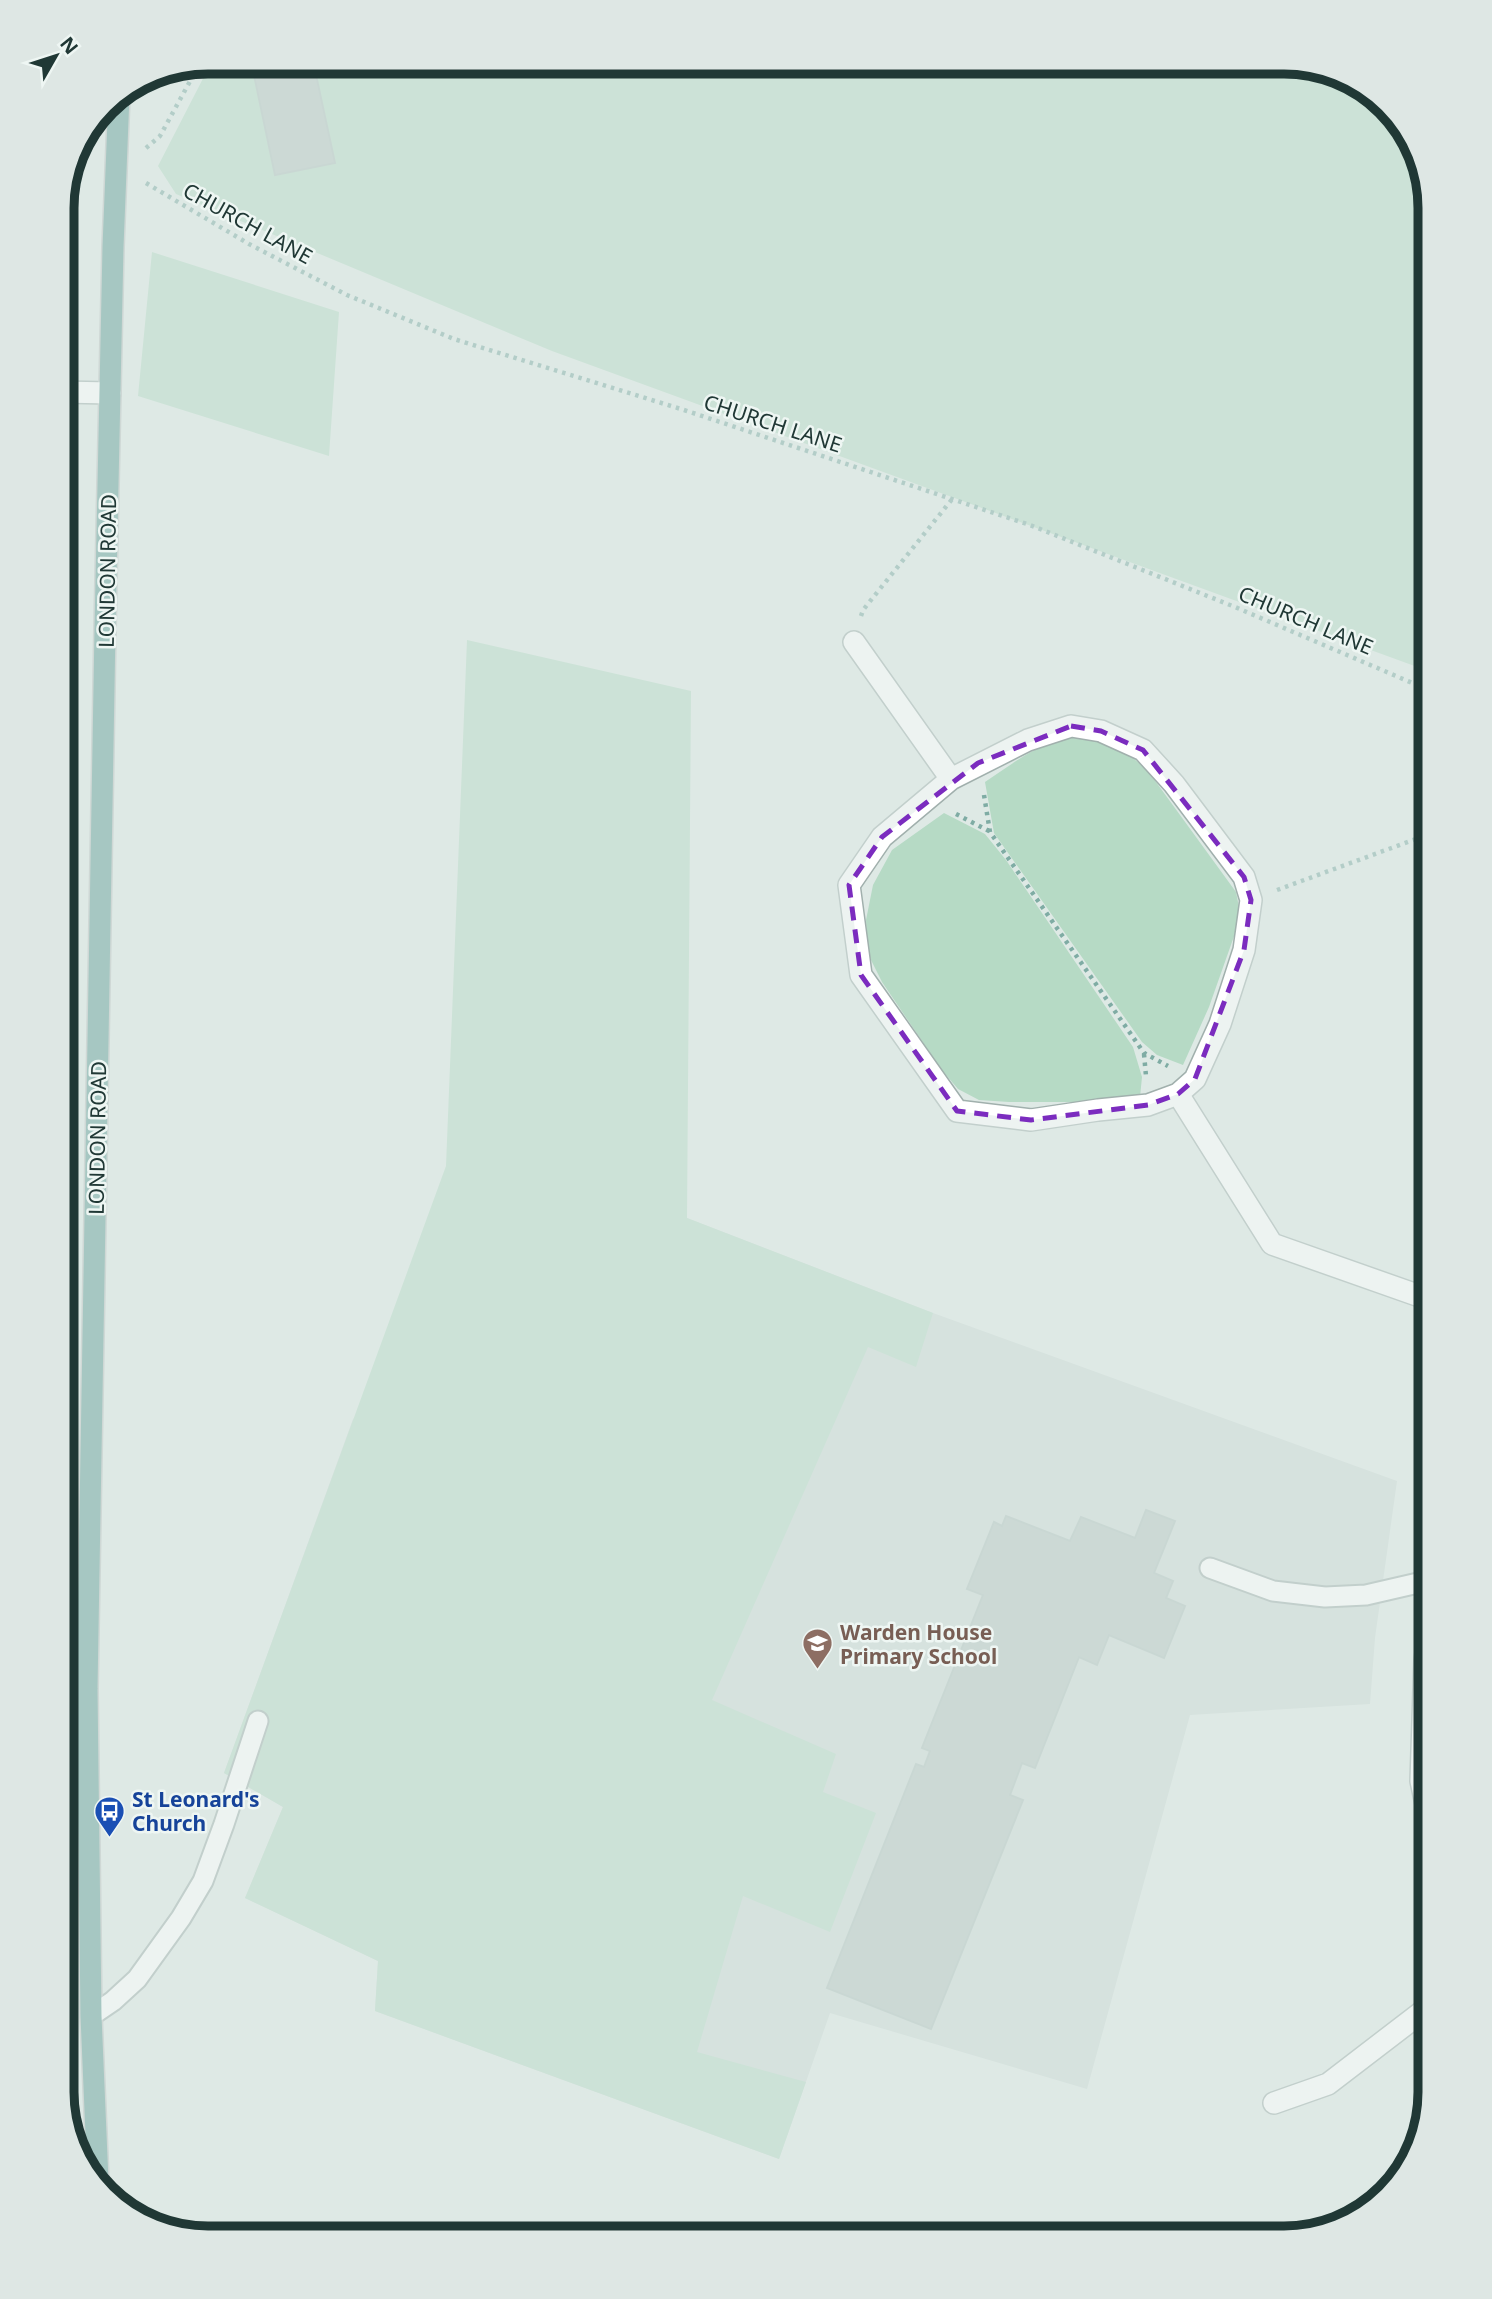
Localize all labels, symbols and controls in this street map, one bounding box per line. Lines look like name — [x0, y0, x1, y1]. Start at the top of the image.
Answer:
north arrow — [21, 21, 91, 91]
text: N — [54, 31, 84, 59]
street label: CHURCH LANE — [178, 176, 318, 270]
street label: CHURCH LANE — [700, 387, 846, 459]
street label: LONDON ROAD — [92, 494, 122, 648]
street label: CHURCH LANE — [1234, 579, 1378, 661]
street label: LONDON ROAD — [82, 1061, 112, 1215]
place label: Warden House Primary School — [840, 1618, 997, 1670]
school or university icon: Warden House Primary School — [800, 1627, 834, 1671]
place label: St Leonard's Church — [132, 1785, 260, 1837]
bus stop icon: St Leonard's Church — [92, 1794, 126, 1838]

